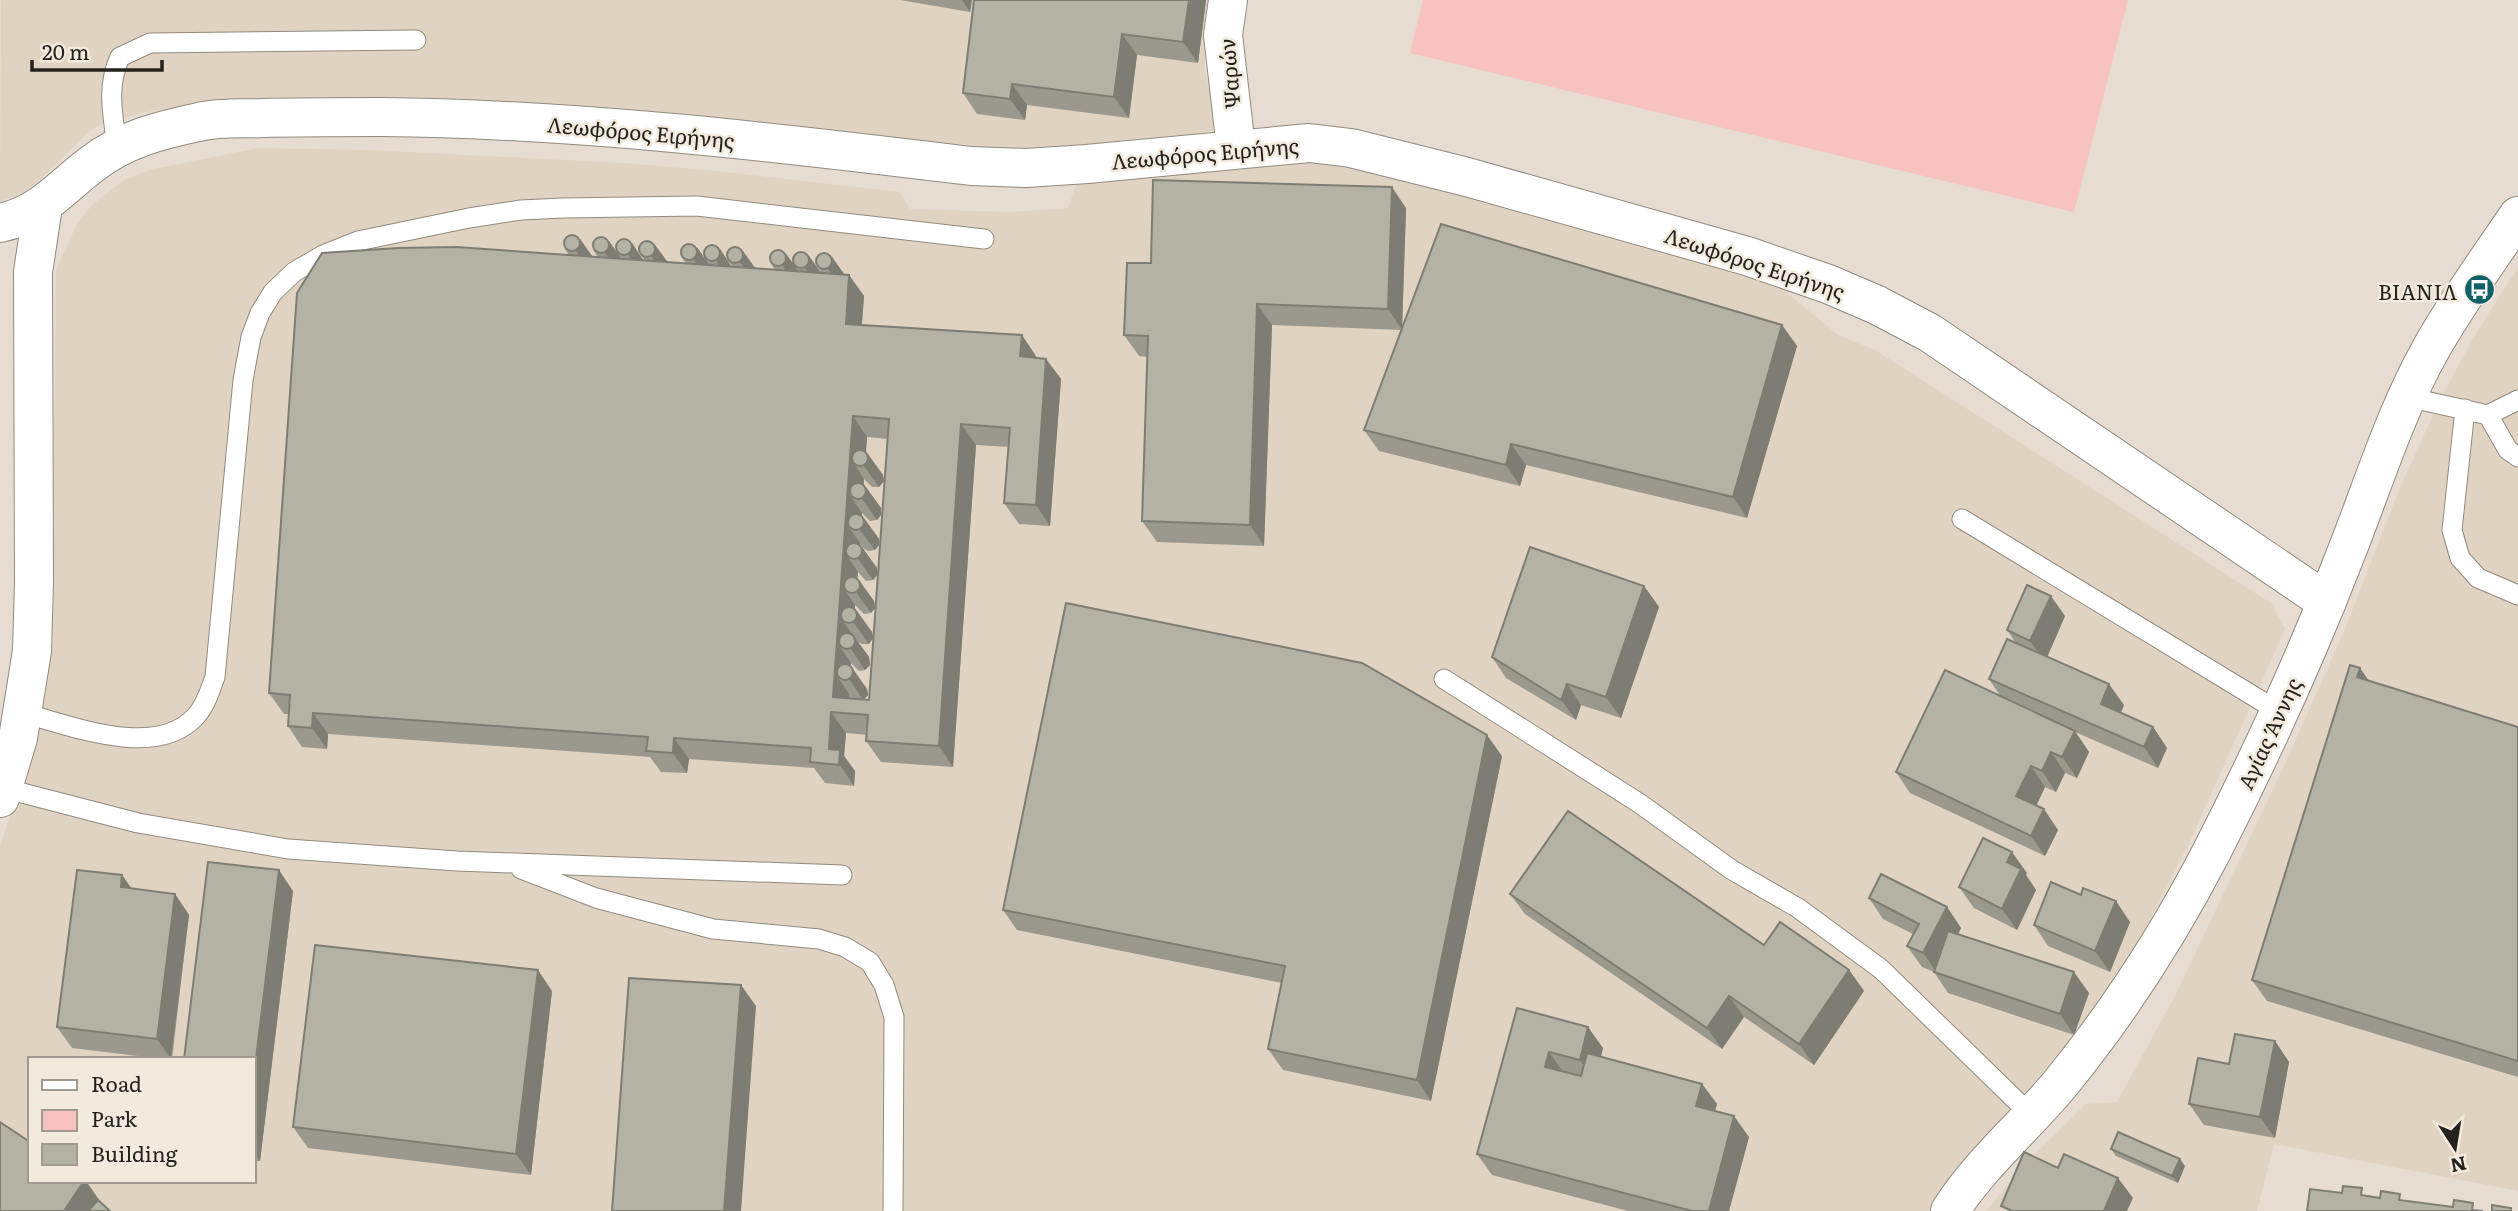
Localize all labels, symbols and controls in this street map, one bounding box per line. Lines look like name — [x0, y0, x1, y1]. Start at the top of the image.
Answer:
scale bar — [32, 28, 161, 72]
text: 20 m — [42, 35, 89, 66]
street label: Ψαρών — [1209, 37, 1247, 111]
street label: Λεωφόρος Ειρήνης — [546, 107, 736, 155]
street label: Λεωφόρος Ειρήνης — [1110, 128, 1300, 176]
street label: Λεωφόρος Ειρήνης — [1661, 218, 1849, 306]
bus stop icon: ΒΙΑΝΙΛ — [2463, 273, 2497, 307]
place label: ΒΙΑΝΙΛ — [2378, 275, 2457, 306]
street label: Αγίας Άννης — [2229, 672, 2307, 794]
legend — [28, 1057, 256, 1183]
text: Road — [91, 1067, 142, 1098]
text: Park — [91, 1102, 137, 1133]
north arrow — [2420, 1113, 2490, 1183]
text: Building — [91, 1137, 178, 1168]
text: N — [2448, 1150, 2469, 1181]

